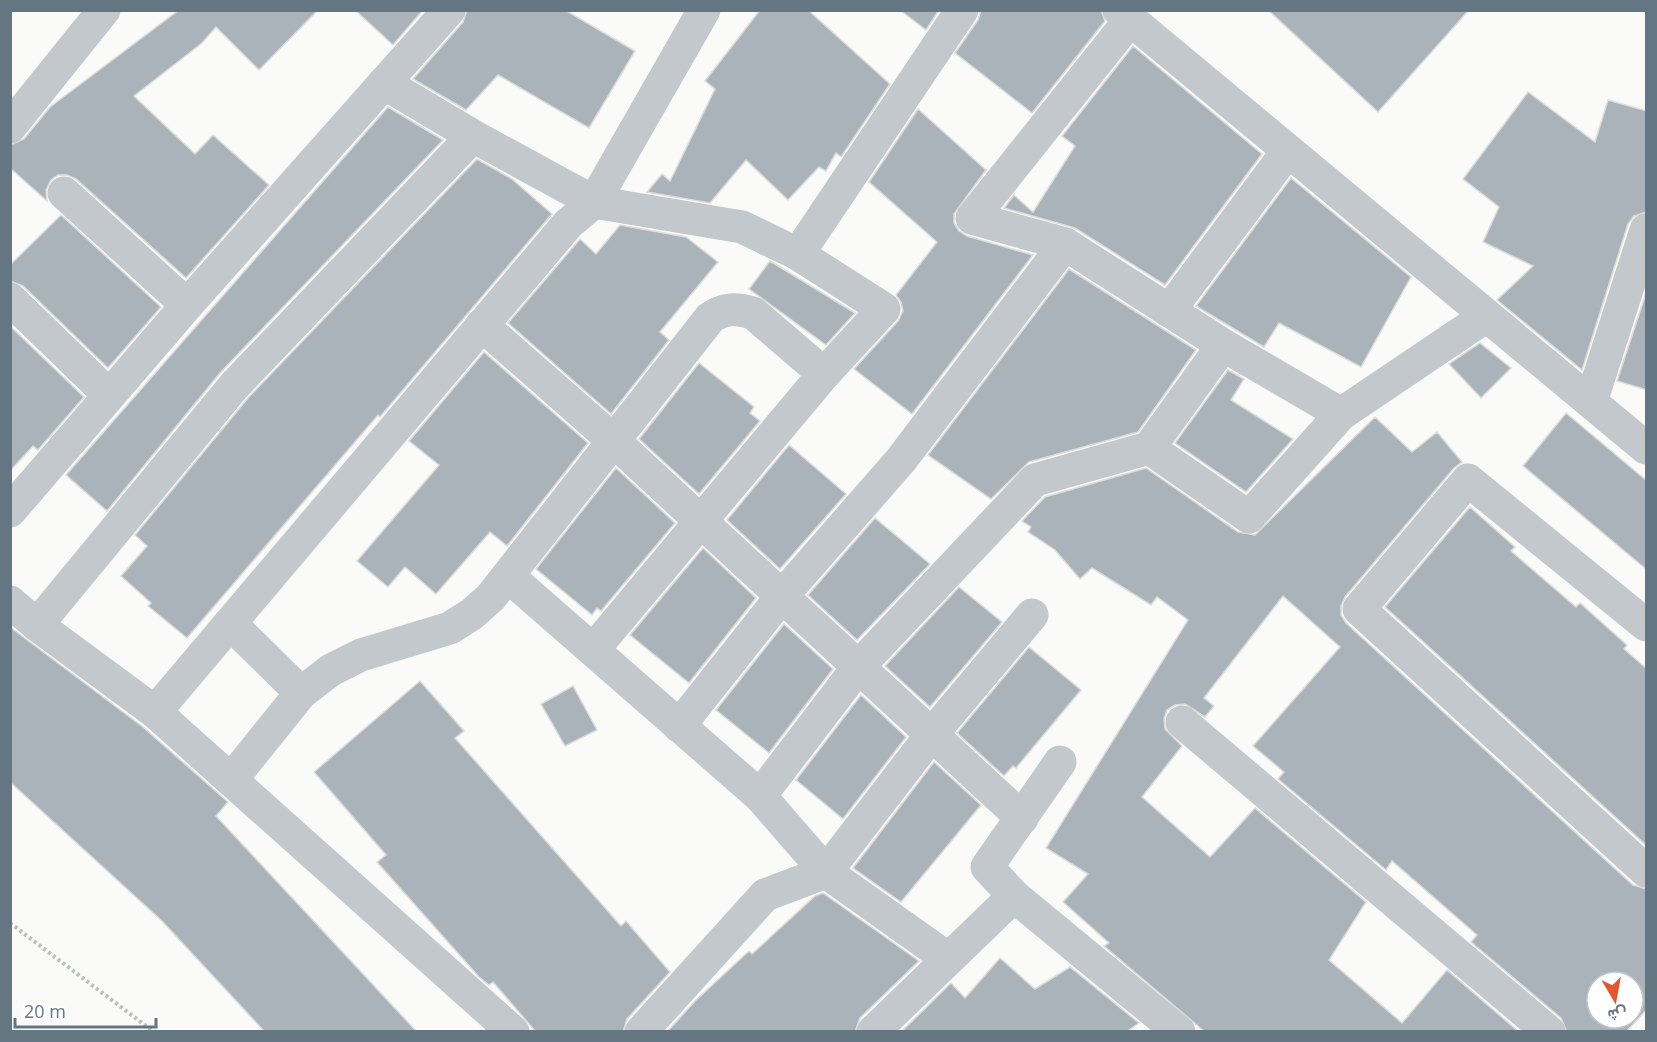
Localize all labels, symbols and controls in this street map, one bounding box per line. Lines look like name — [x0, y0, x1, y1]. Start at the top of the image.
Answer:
north arrow — [1585, 970, 1645, 1030]
scale bar — [15, 991, 156, 1029]
text: 20 m — [24, 999, 66, 1023]
text: ش — [1606, 1002, 1629, 1027]

